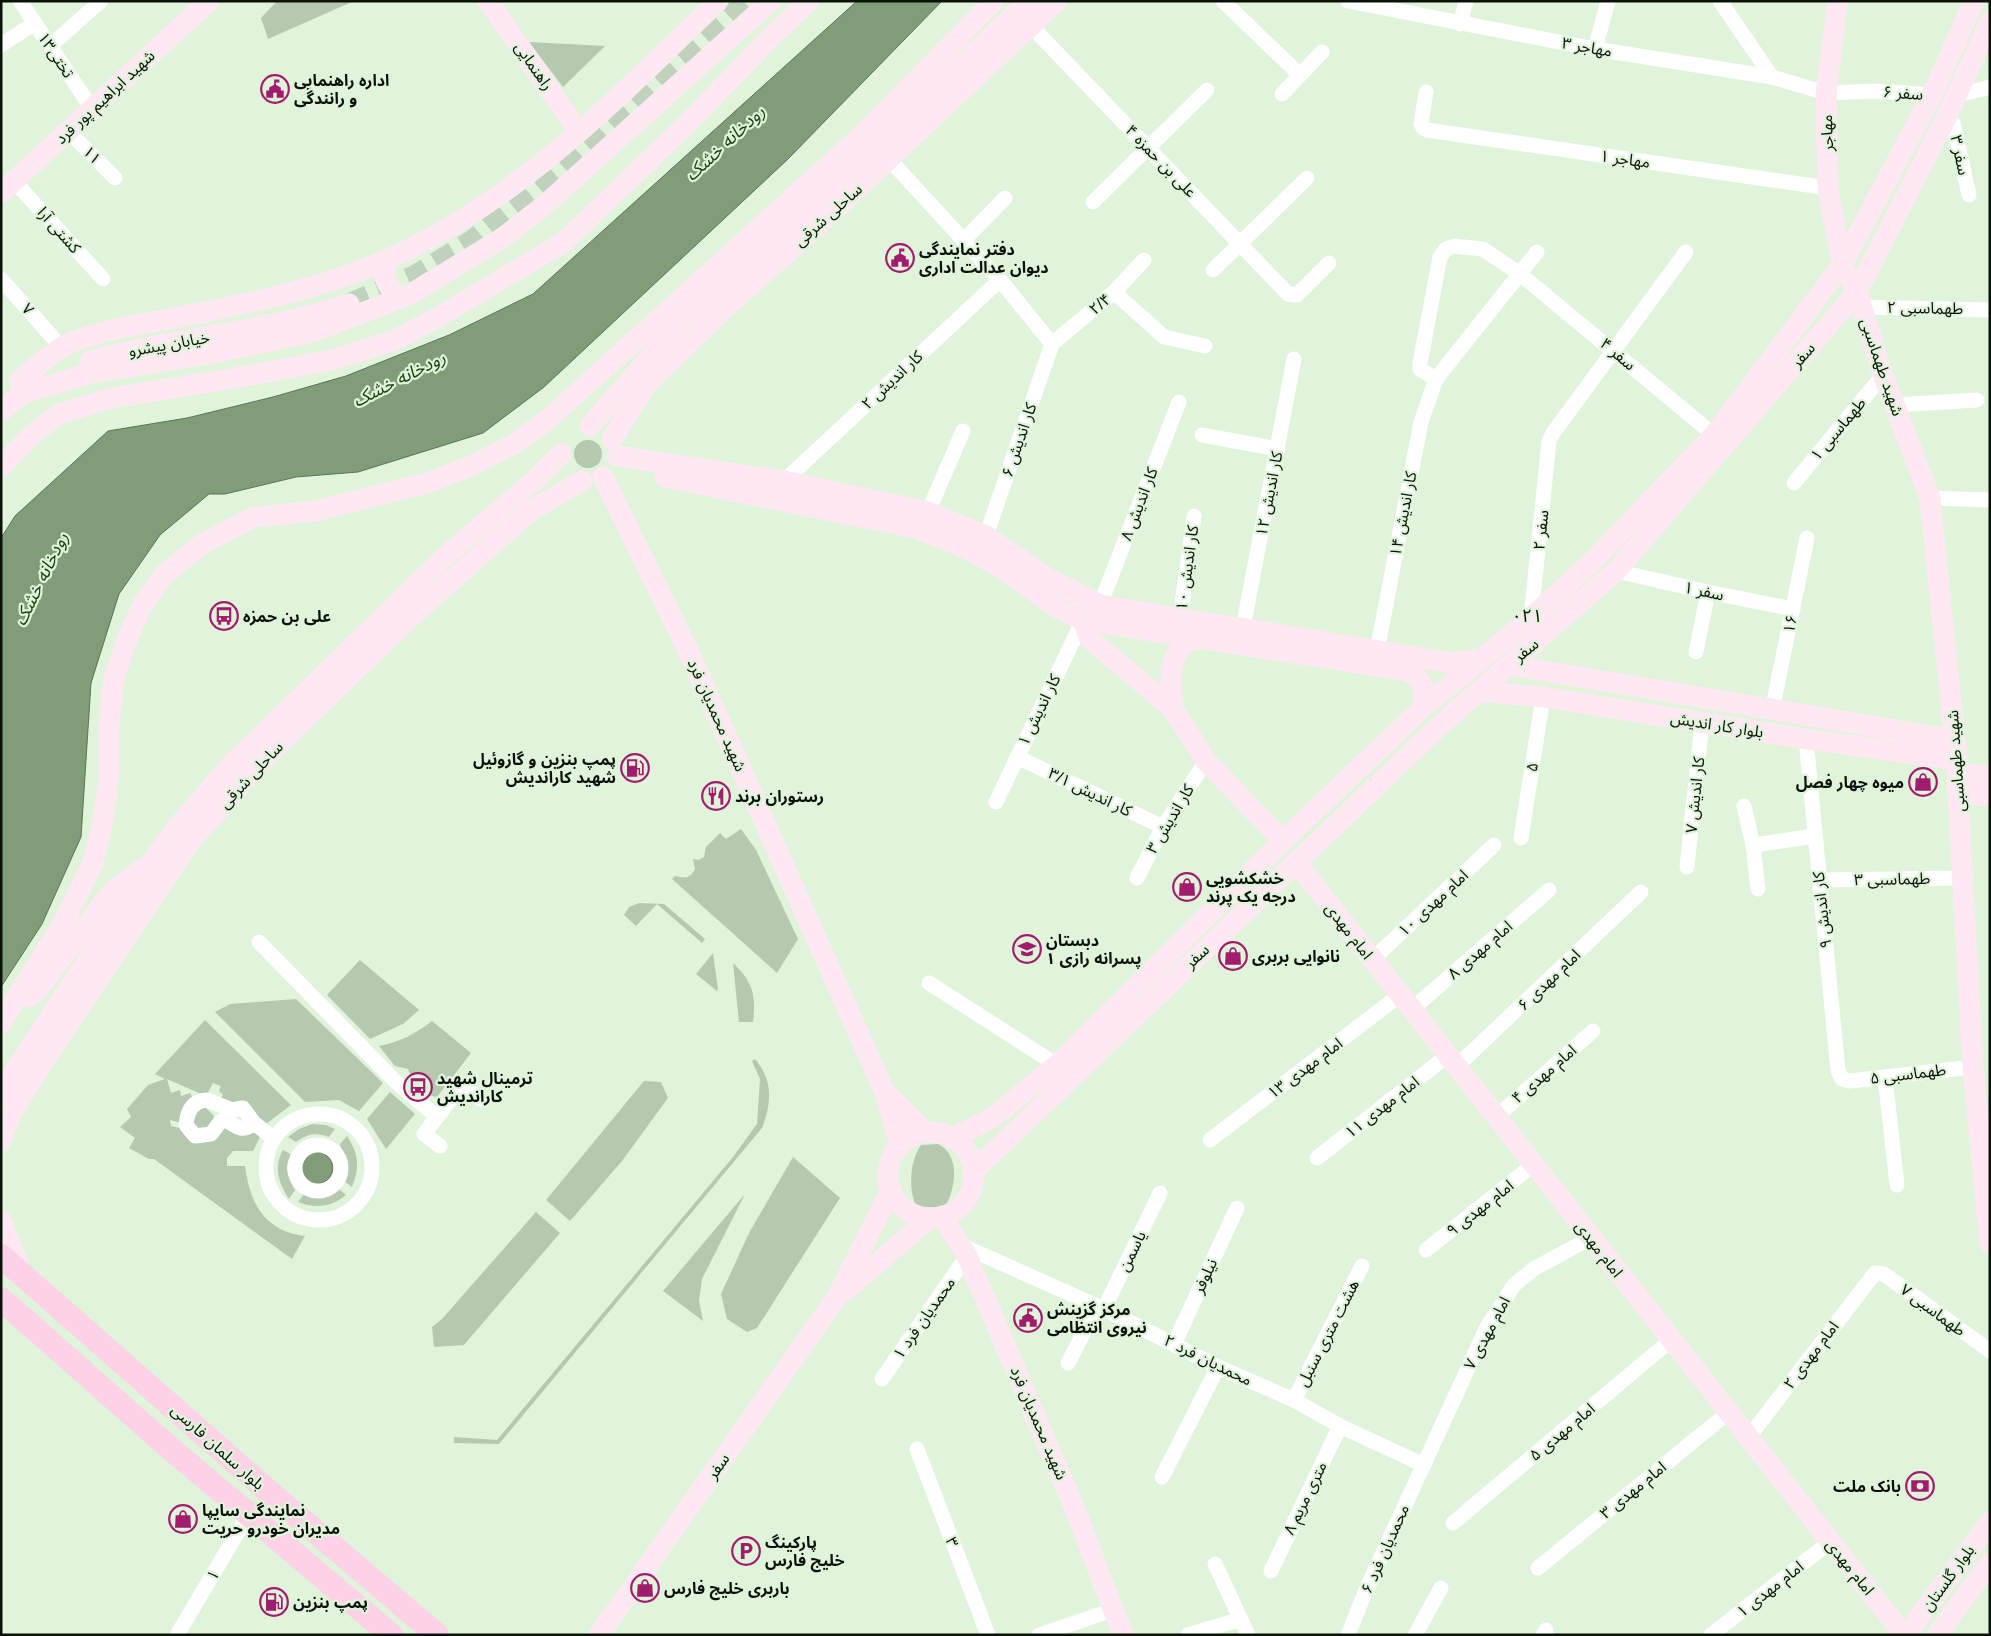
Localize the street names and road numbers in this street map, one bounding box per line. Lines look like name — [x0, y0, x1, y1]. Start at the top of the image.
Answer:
street label: تختی۱۳ — [34, 29, 77, 82]
street label: ۳ مهاجر — [1560, 34, 1613, 61]
street label: راهنمایی — [511, 39, 557, 94]
street label: شهید ابراهیم پور فرد — [52, 47, 161, 150]
street label: ۶ سفر — [1882, 83, 1924, 104]
street label: مهاجر — [1818, 114, 1837, 153]
street label: ۴ علی بن حمزه — [1122, 121, 1200, 201]
street label: ۳ سفر — [1947, 133, 1973, 177]
street label: ۱۱ — [80, 143, 104, 167]
street label: ۱ مهاجر — [1599, 147, 1651, 172]
street label: ساحلی شرقی — [791, 180, 866, 250]
street label: کشتی آرا — [33, 204, 84, 257]
street label: ۲/۴ — [1086, 290, 1114, 318]
street label: ۲ طهماسبی — [1887, 299, 1963, 318]
street label: ۷ — [19, 300, 37, 318]
street label: شهید طهماسبی — [1856, 316, 1907, 418]
street label: خیابان پیشرو — [127, 328, 211, 362]
street label: ۴ سفر — [1596, 334, 1639, 374]
street label: سفر — [1787, 339, 1819, 372]
street label: ۲ کار اندیش — [858, 347, 927, 413]
street label: ۱ طهماسبی — [1807, 394, 1870, 464]
street label: ۶ کار اندیش — [998, 400, 1041, 479]
street label: ۱۲ کار اندیش — [1252, 450, 1287, 538]
street label: ۸ کار اندیش — [1117, 465, 1162, 543]
street label: ۱۴ کار اندیش — [1386, 470, 1421, 558]
street label: ۲ سفر — [1530, 509, 1553, 551]
street label: ۱۰ کار اندیش — [1173, 524, 1202, 612]
street label: ۱ سفر — [1682, 578, 1726, 604]
street label: ۱۶ — [1780, 613, 1800, 635]
street label: سفر — [1510, 635, 1542, 667]
street label: شهید محمدیان فرد — [684, 656, 749, 774]
street label: ۱ کار اندیش — [1015, 671, 1065, 749]
street label: بلوار کار اندیش — [1669, 709, 1765, 742]
street label: شهید طهماسبی — [1944, 709, 1969, 813]
street label: ساحلی شرقی — [216, 738, 287, 813]
street label: ۷ کار اندیش — [1683, 755, 1709, 834]
street label: ۵ — [1523, 761, 1541, 773]
street label: ۳/۱ کار اندیش — [1045, 765, 1135, 821]
street label: ۳ کار اندیش — [1143, 781, 1198, 857]
street label: ۱۰ امام مهدی — [1395, 866, 1474, 942]
street label: ۹ کار اندیش — [1809, 870, 1835, 949]
street label: ۳ طهماسبی — [1854, 870, 1930, 889]
street label: امام مهدی — [1319, 900, 1376, 965]
street label: ۸ امام مهدی — [1444, 917, 1518, 986]
street label: سفر — [1181, 941, 1213, 973]
street label: ۶ امام مهدی — [1514, 946, 1586, 1017]
street label: ۱۳ امام مهدی — [1264, 1034, 1348, 1105]
street label: ۴ امام مهدی — [1508, 1041, 1582, 1110]
street label: ۵ طهماسبی — [1869, 1061, 1947, 1088]
street label: ۱۱ امام مهدی — [1342, 1073, 1425, 1144]
street label: ۹ امام مهدی — [1443, 1177, 1519, 1242]
street label: امام مهدی — [1569, 1218, 1626, 1283]
street label: یاسمن — [1115, 1228, 1150, 1274]
street label: نیلوفر — [1189, 1256, 1221, 1297]
street label: ۱ محمدیان فرد — [890, 1274, 959, 1363]
street label: هشت متری سنبل — [1294, 1277, 1363, 1390]
street label: ۷ طهماسبی — [1897, 1281, 1969, 1340]
street label: ۷ امام مهدی — [1461, 1294, 1517, 1374]
street label: ۲ امام مهدی — [1780, 1318, 1845, 1394]
street label: ۲ محمدیان فرد — [1161, 1331, 1255, 1389]
street label: شهید محمدیان فرد — [1007, 1364, 1071, 1483]
street label: ۵ امام مهدی — [1526, 1400, 1601, 1467]
street label: بلوار سلمان فارسی — [167, 1401, 268, 1494]
street label: سفر — [703, 1450, 733, 1483]
street label: ۳ امام مهدی — [1597, 1458, 1672, 1525]
street label: ۸ متری مریم — [1280, 1459, 1334, 1539]
street label: ۶ محمدیان فرد — [1358, 1502, 1413, 1596]
street label: ۳ — [942, 1535, 962, 1549]
street label: امام مهدی — [1819, 1536, 1877, 1601]
street label: بلوار گلستان — [1918, 1542, 1978, 1615]
street label: ۱ امام مهدی — [1733, 1558, 1809, 1623]
street label: ۱ — [203, 1567, 223, 1583]

